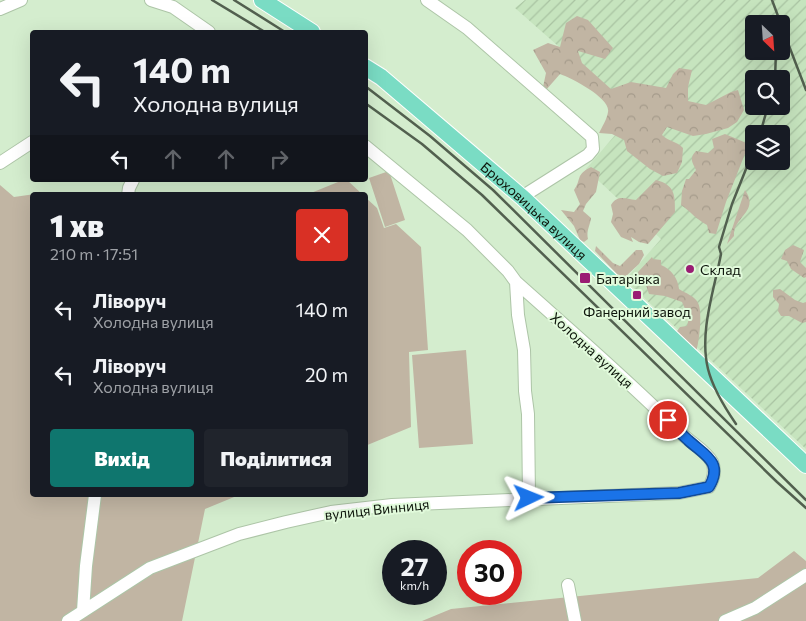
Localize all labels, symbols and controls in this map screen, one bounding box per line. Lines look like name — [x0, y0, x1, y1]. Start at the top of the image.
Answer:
north arrow — [745, 15, 790, 60]
map controls — [745, 15, 790, 170]
text: 140 m — [133, 47, 231, 90]
icon: left — [50, 50, 115, 115]
button: search — [745, 70, 790, 115]
text: Холодна вулиця — [133, 90, 299, 117]
button: layers — [745, 125, 790, 170]
icon: left — [106, 145, 134, 173]
icon: ahead — [159, 145, 187, 173]
icon: ahead — [212, 145, 240, 173]
icon: right — [265, 145, 293, 173]
street label: Брюховицька вулиця — [478, 158, 591, 263]
text: 1 хв — [50, 206, 104, 243]
button: close — [296, 209, 348, 261]
text: 210 m · 17:51 — [50, 244, 138, 263]
place label: Склад — [700, 261, 741, 278]
marker: Склад — [684, 263, 696, 275]
place label: Батарівка — [596, 270, 660, 287]
marker: Батарівка — [578, 271, 592, 285]
text: Ліворуч — [93, 289, 166, 312]
marker: Фанерний завод — [631, 289, 643, 301]
icon: left — [50, 296, 78, 324]
text: 140 m — [296, 298, 348, 321]
place label: Фанерний завод — [583, 303, 691, 320]
street label: Холодна вулиця — [547, 308, 637, 392]
text: Холодна вулиця — [93, 312, 214, 331]
text: Ліворуч — [93, 354, 166, 377]
icon: left — [50, 361, 78, 389]
text: 20 m — [305, 363, 348, 386]
text: Холодна вулиця — [93, 377, 214, 396]
pin — [647, 399, 689, 441]
icon: arrive — [654, 406, 682, 434]
button: Вихід — [50, 429, 194, 487]
button: Поділитися — [204, 429, 348, 487]
position arrow — [502, 471, 554, 523]
street label: вулиця Винниця — [324, 495, 430, 523]
speed limit sign: 30 — [457, 540, 522, 605]
text: 27 — [401, 551, 428, 581]
text: km/h — [400, 578, 429, 592]

